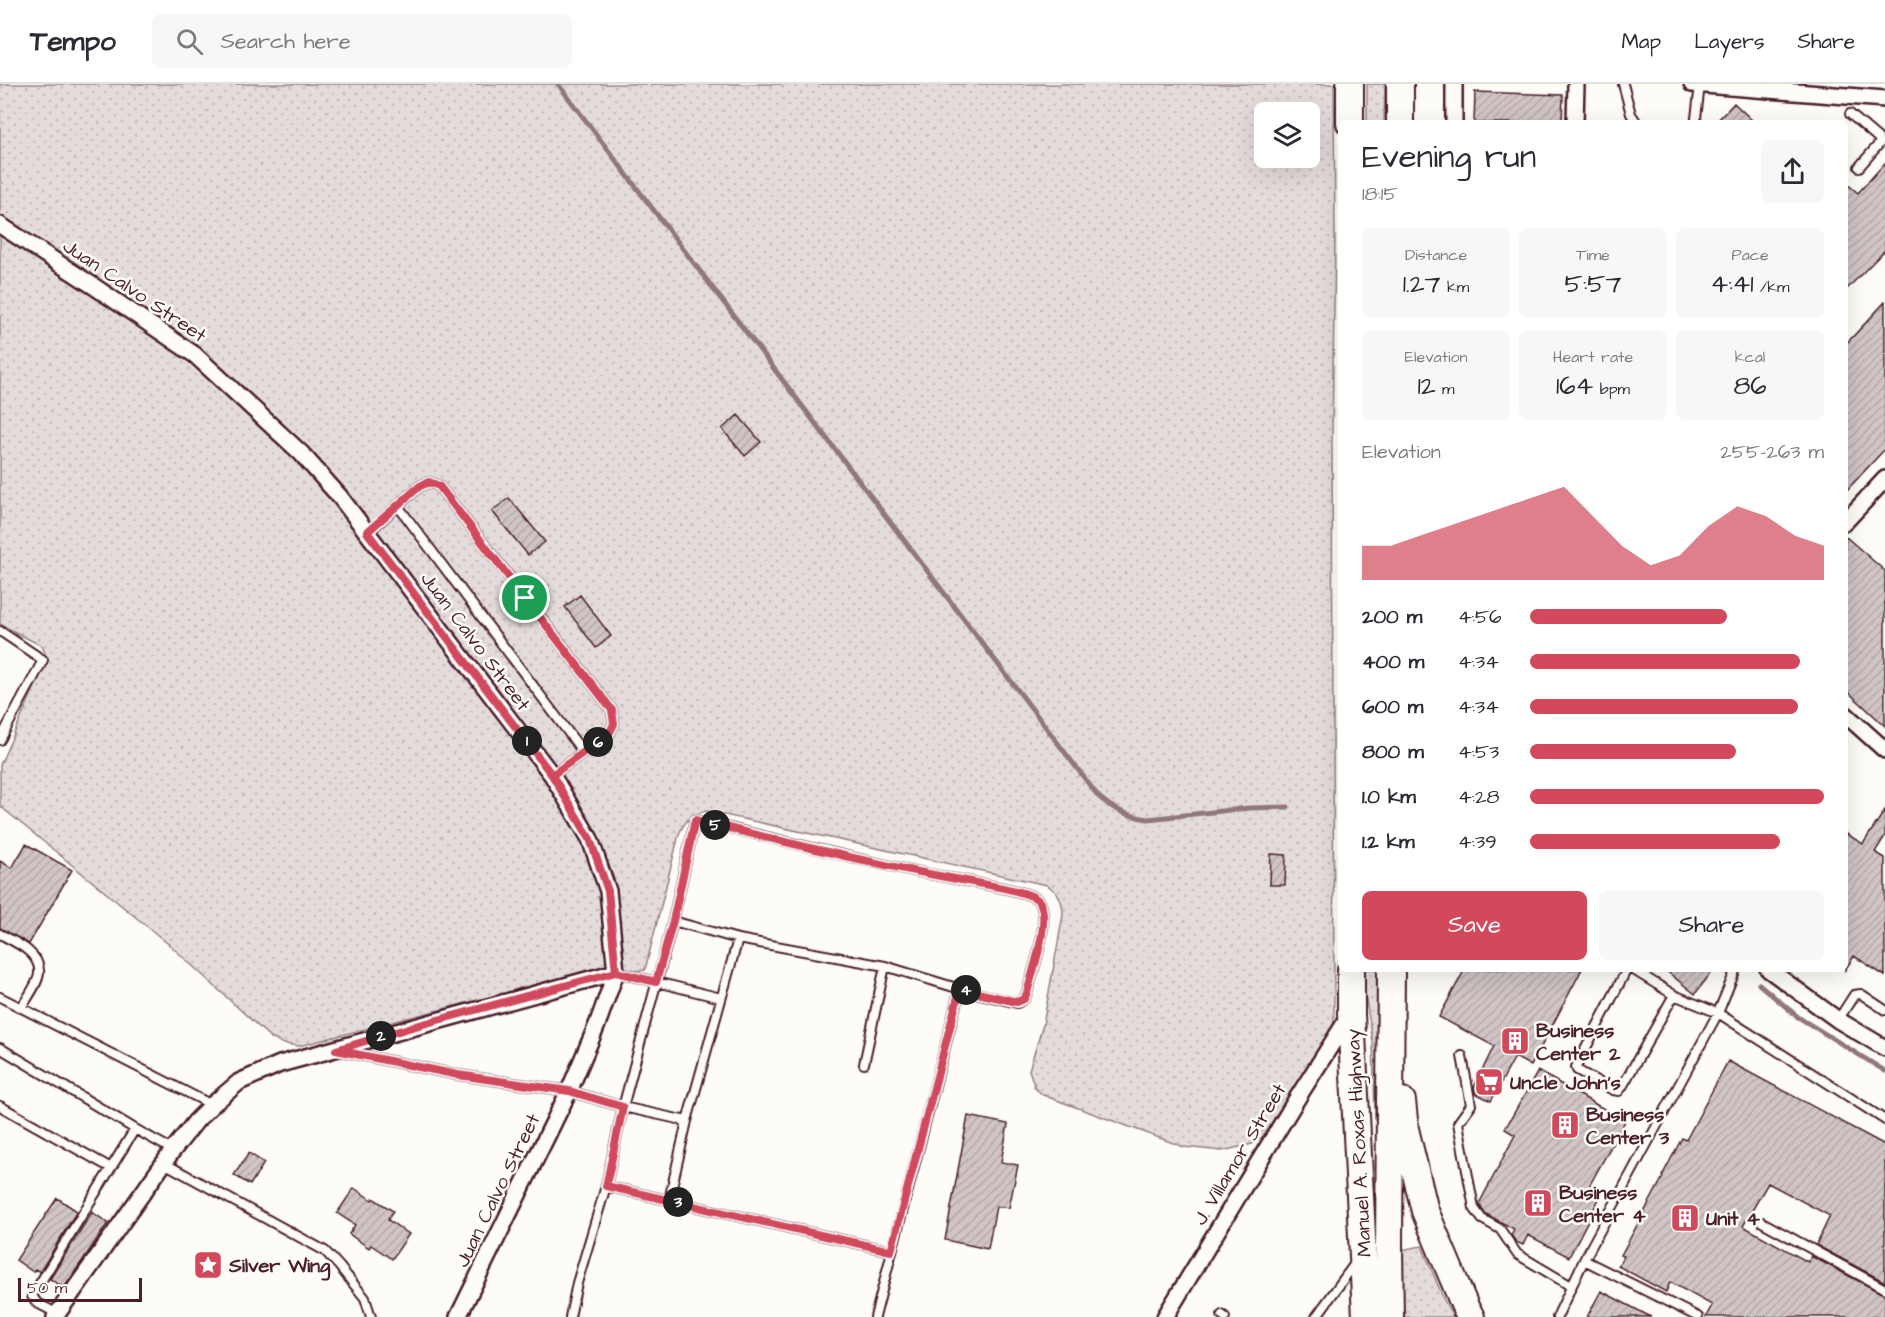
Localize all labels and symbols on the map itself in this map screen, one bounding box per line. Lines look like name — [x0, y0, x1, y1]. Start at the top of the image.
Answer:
street label: Juan Calvo Street — [57, 232, 212, 349]
street label: Juan Calvo Street — [414, 566, 537, 717]
pin — [499, 572, 550, 623]
pin: 1 — [512, 726, 542, 756]
pin: 6 — [583, 727, 613, 757]
pin: 5 — [700, 810, 730, 840]
pin: 4 — [951, 975, 981, 1005]
place label: Business Center 2 — [1536, 1017, 1621, 1068]
pin: 2 — [366, 1021, 396, 1051]
building icon: Business Center 2 — [1499, 1025, 1531, 1057]
street label: Manuel A. Roxas Highway — [1339, 1028, 1380, 1258]
supermarket icon: Uncle John's — [1473, 1066, 1505, 1098]
place label: Uncle John's — [1510, 1069, 1621, 1097]
street label: J. Villamor Street — [1186, 1078, 1293, 1231]
place label: Business Center 3 — [1586, 1101, 1670, 1152]
street label: Juan Calvo Street — [449, 1109, 547, 1272]
building icon: Business Center 3 — [1549, 1109, 1581, 1141]
place label: Business Center 4 — [1559, 1179, 1646, 1230]
pin: 3 — [663, 1187, 693, 1217]
building icon: Business Center 4 — [1522, 1187, 1554, 1219]
building icon: Unit 4 — [1669, 1202, 1701, 1234]
place label: Unit 4 — [1706, 1205, 1760, 1233]
place icon: Silver Wing — [192, 1249, 224, 1281]
place label: Silver Wing — [228, 1252, 331, 1281]
scale bar — [18, 1275, 142, 1302]

